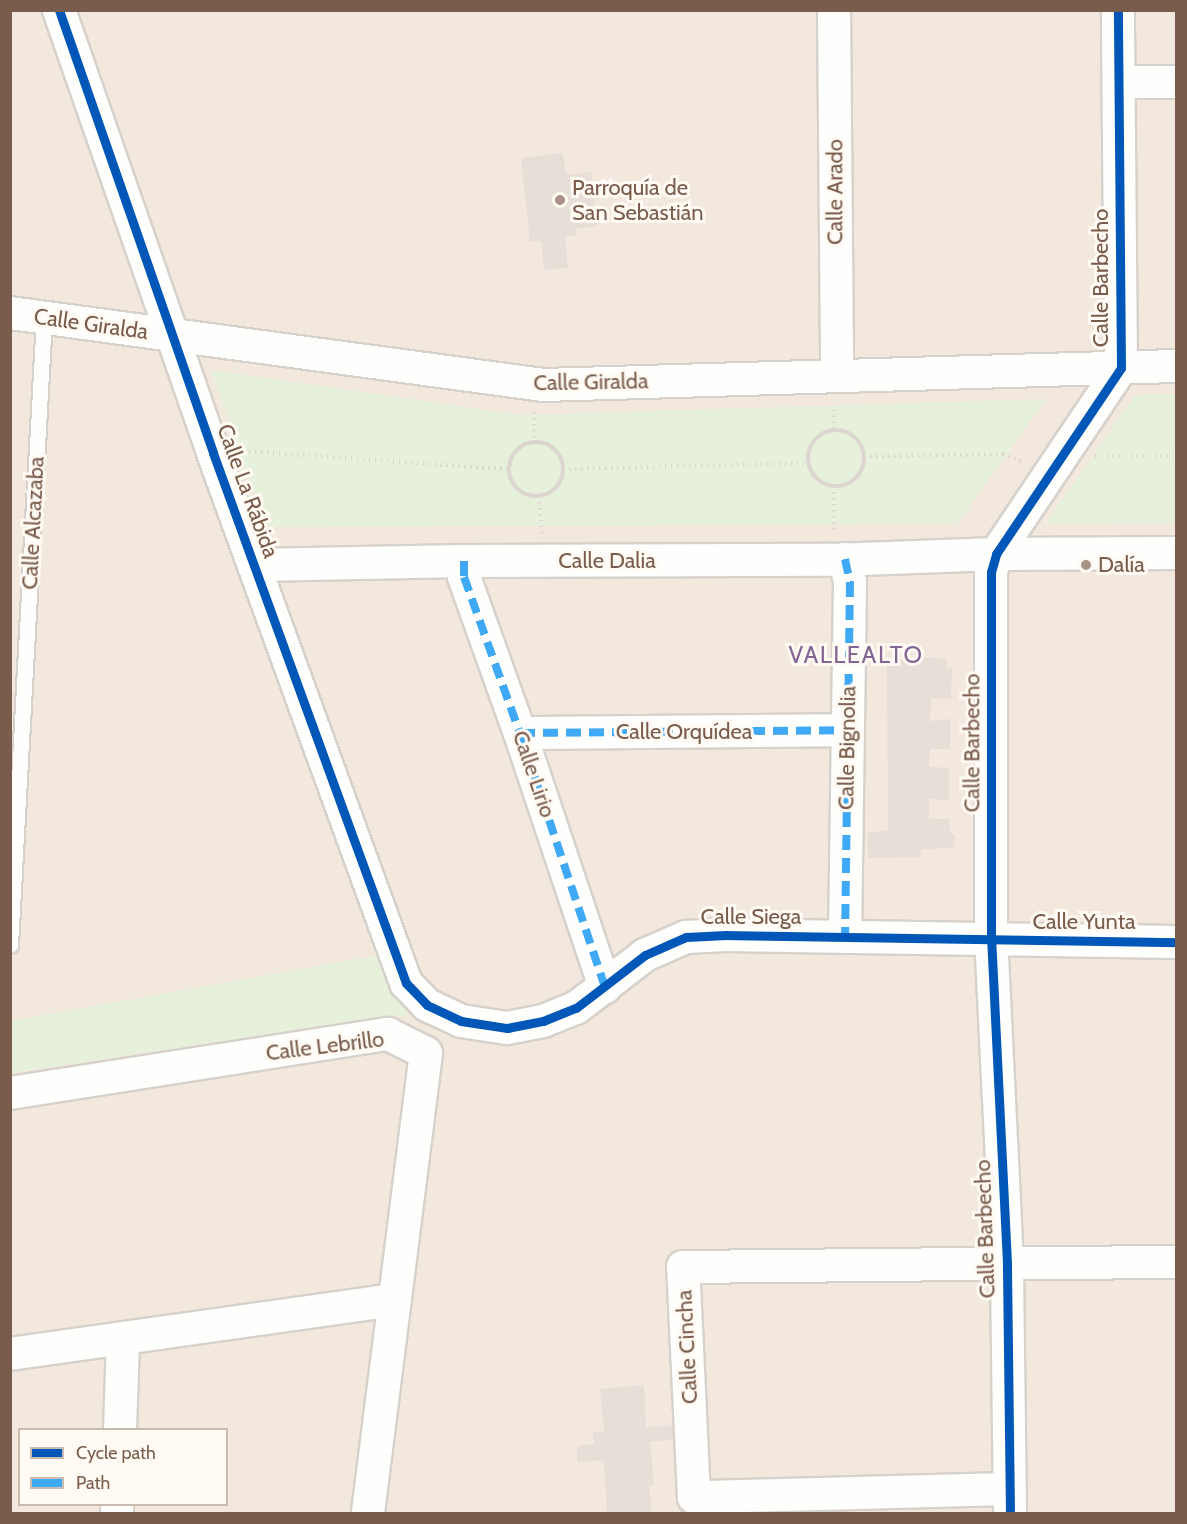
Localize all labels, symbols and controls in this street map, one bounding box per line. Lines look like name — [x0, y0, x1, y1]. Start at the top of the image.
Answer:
street label: Calle Arado — [822, 139, 848, 245]
place label: Parroquía de San Sebastián — [572, 174, 704, 226]
marker: Parroquía de San Sebastián — [553, 193, 567, 207]
street label: Calle Barbecho — [1088, 209, 1114, 347]
street label: Calle Giralda — [32, 303, 150, 345]
street label: Calle Giralda — [533, 368, 649, 396]
street label: Calle La Rábida — [212, 420, 284, 562]
street label: Calle Alcazaba — [16, 456, 50, 590]
street label: Calle Dalia — [558, 548, 656, 574]
place label: Dalía — [1098, 552, 1145, 578]
marker: Dalía — [1079, 558, 1093, 572]
district label: VALLEALTO — [789, 641, 923, 669]
street label: Calle Barbecho — [959, 674, 985, 812]
street label: Calle Bignolia — [833, 686, 861, 810]
street label: Calle Orquídea — [616, 719, 752, 745]
street label: Calle Lirio — [507, 727, 561, 821]
street label: Calle Siega — [701, 904, 801, 930]
street label: Calle Yunta — [1032, 909, 1136, 935]
street label: Calle Lebrillo — [264, 1026, 386, 1066]
street label: Calle Barbecho — [969, 1159, 1001, 1299]
street label: Calle Cincha — [671, 1289, 703, 1405]
legend — [18, 1428, 228, 1506]
text: Cycle path — [76, 1442, 156, 1464]
text: Path — [76, 1472, 110, 1494]

